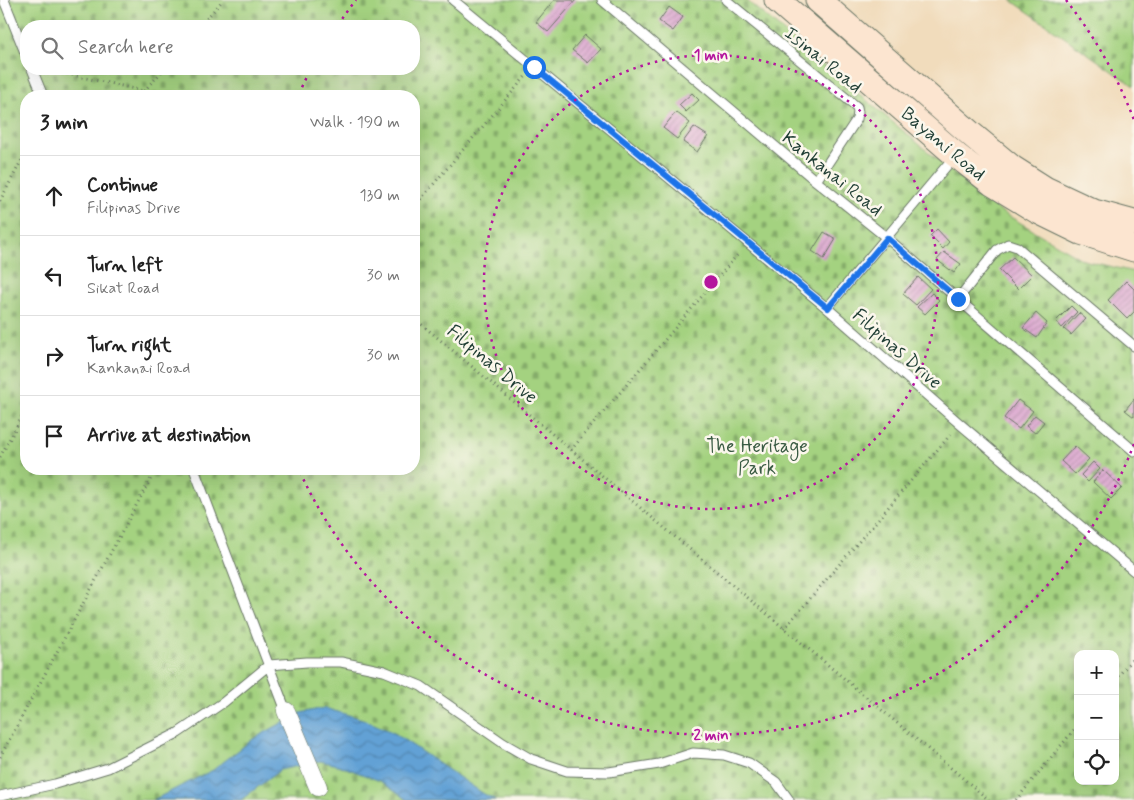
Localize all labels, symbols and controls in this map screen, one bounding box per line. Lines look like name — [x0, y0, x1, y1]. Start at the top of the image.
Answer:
search box — [20, 20, 420, 75]
street label: Isinai Road — [779, 21, 867, 99]
icon: search — [38, 34, 66, 62]
text: Search here — [78, 35, 174, 60]
text: 1 min — [694, 46, 728, 66]
route start — [523, 56, 546, 79]
street label: Bayani Road — [896, 101, 991, 187]
text: 3 min — [40, 109, 88, 137]
text: Walk · 190 m — [310, 112, 400, 133]
street label: Kankanai Road — [777, 126, 888, 222]
text: Continue — [87, 173, 158, 198]
icon: ahead — [40, 182, 68, 210]
text: 130 m — [359, 185, 400, 206]
text: Filipinas Drive — [87, 198, 181, 219]
text: Turn left — [87, 253, 163, 278]
icon: left — [40, 262, 68, 290]
text: 30 m — [367, 265, 400, 286]
centre of rings — [702, 273, 720, 291]
text: Sikat Road — [87, 278, 159, 299]
route end — [947, 288, 970, 311]
street label: Filipinas Drive — [847, 303, 947, 395]
street label: Filipinas Drive — [441, 319, 543, 409]
text: Turn right — [87, 333, 171, 358]
icon: right — [40, 342, 68, 370]
text: 30 m — [367, 345, 400, 366]
text: Kankanai Road — [87, 358, 190, 379]
icon: arrive — [40, 422, 68, 450]
text: Arrive at destination — [87, 423, 251, 448]
park label: The Heritage Park — [706, 434, 808, 481]
map controls — [1074, 650, 1119, 785]
button: + — [1074, 650, 1119, 695]
button: − — [1074, 695, 1119, 740]
text: 2 min — [693, 726, 729, 746]
button: locate — [1074, 740, 1119, 785]

